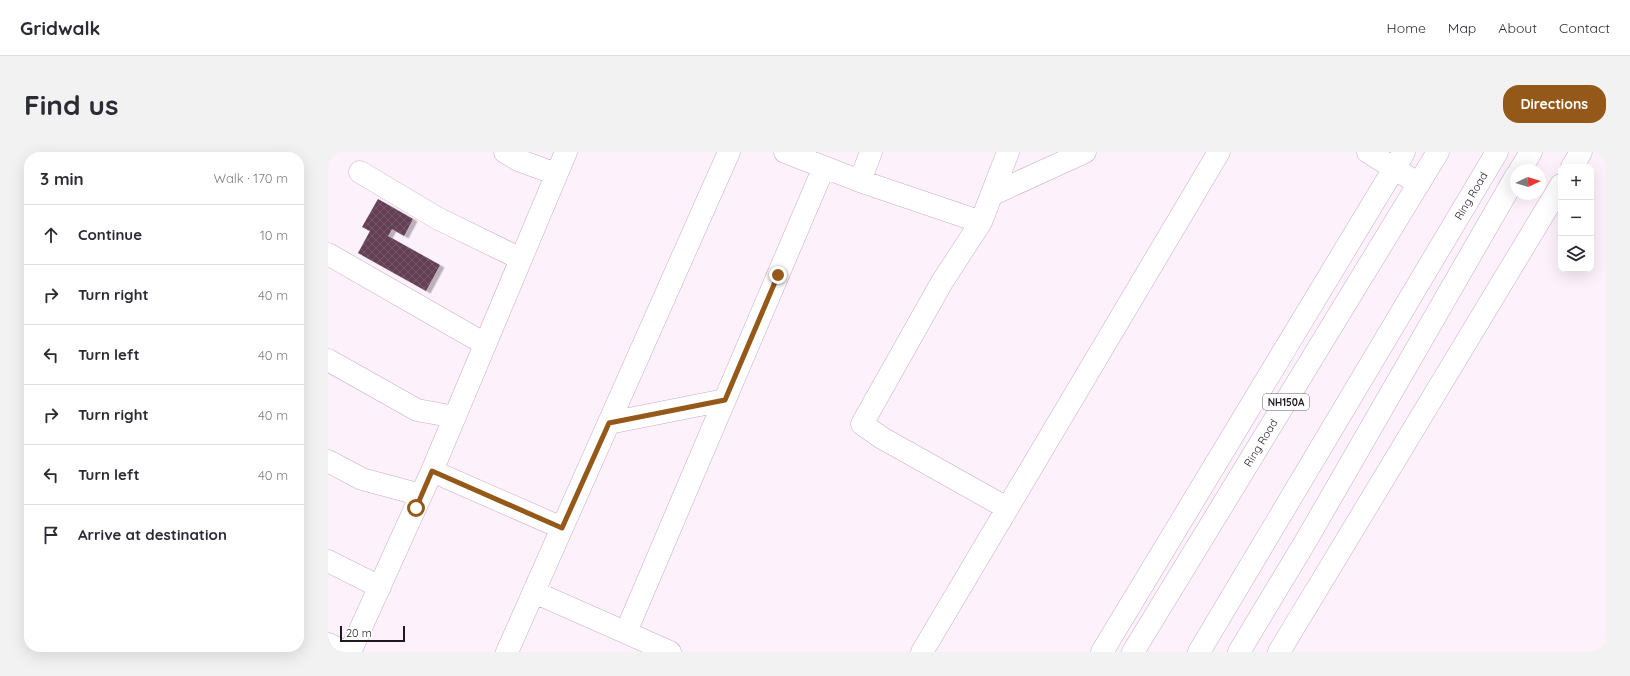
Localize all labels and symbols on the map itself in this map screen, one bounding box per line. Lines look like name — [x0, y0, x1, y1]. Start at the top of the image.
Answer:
north arrow — [1510, 164, 1546, 200]
street label: Ring Road — [1451, 169, 1491, 222]
route end — [769, 266, 787, 284]
road number: NH150A — [1263, 394, 1309, 410]
street label: Ring Road — [1241, 416, 1280, 469]
route start — [407, 499, 425, 517]
scale bar — [340, 624, 405, 643]

